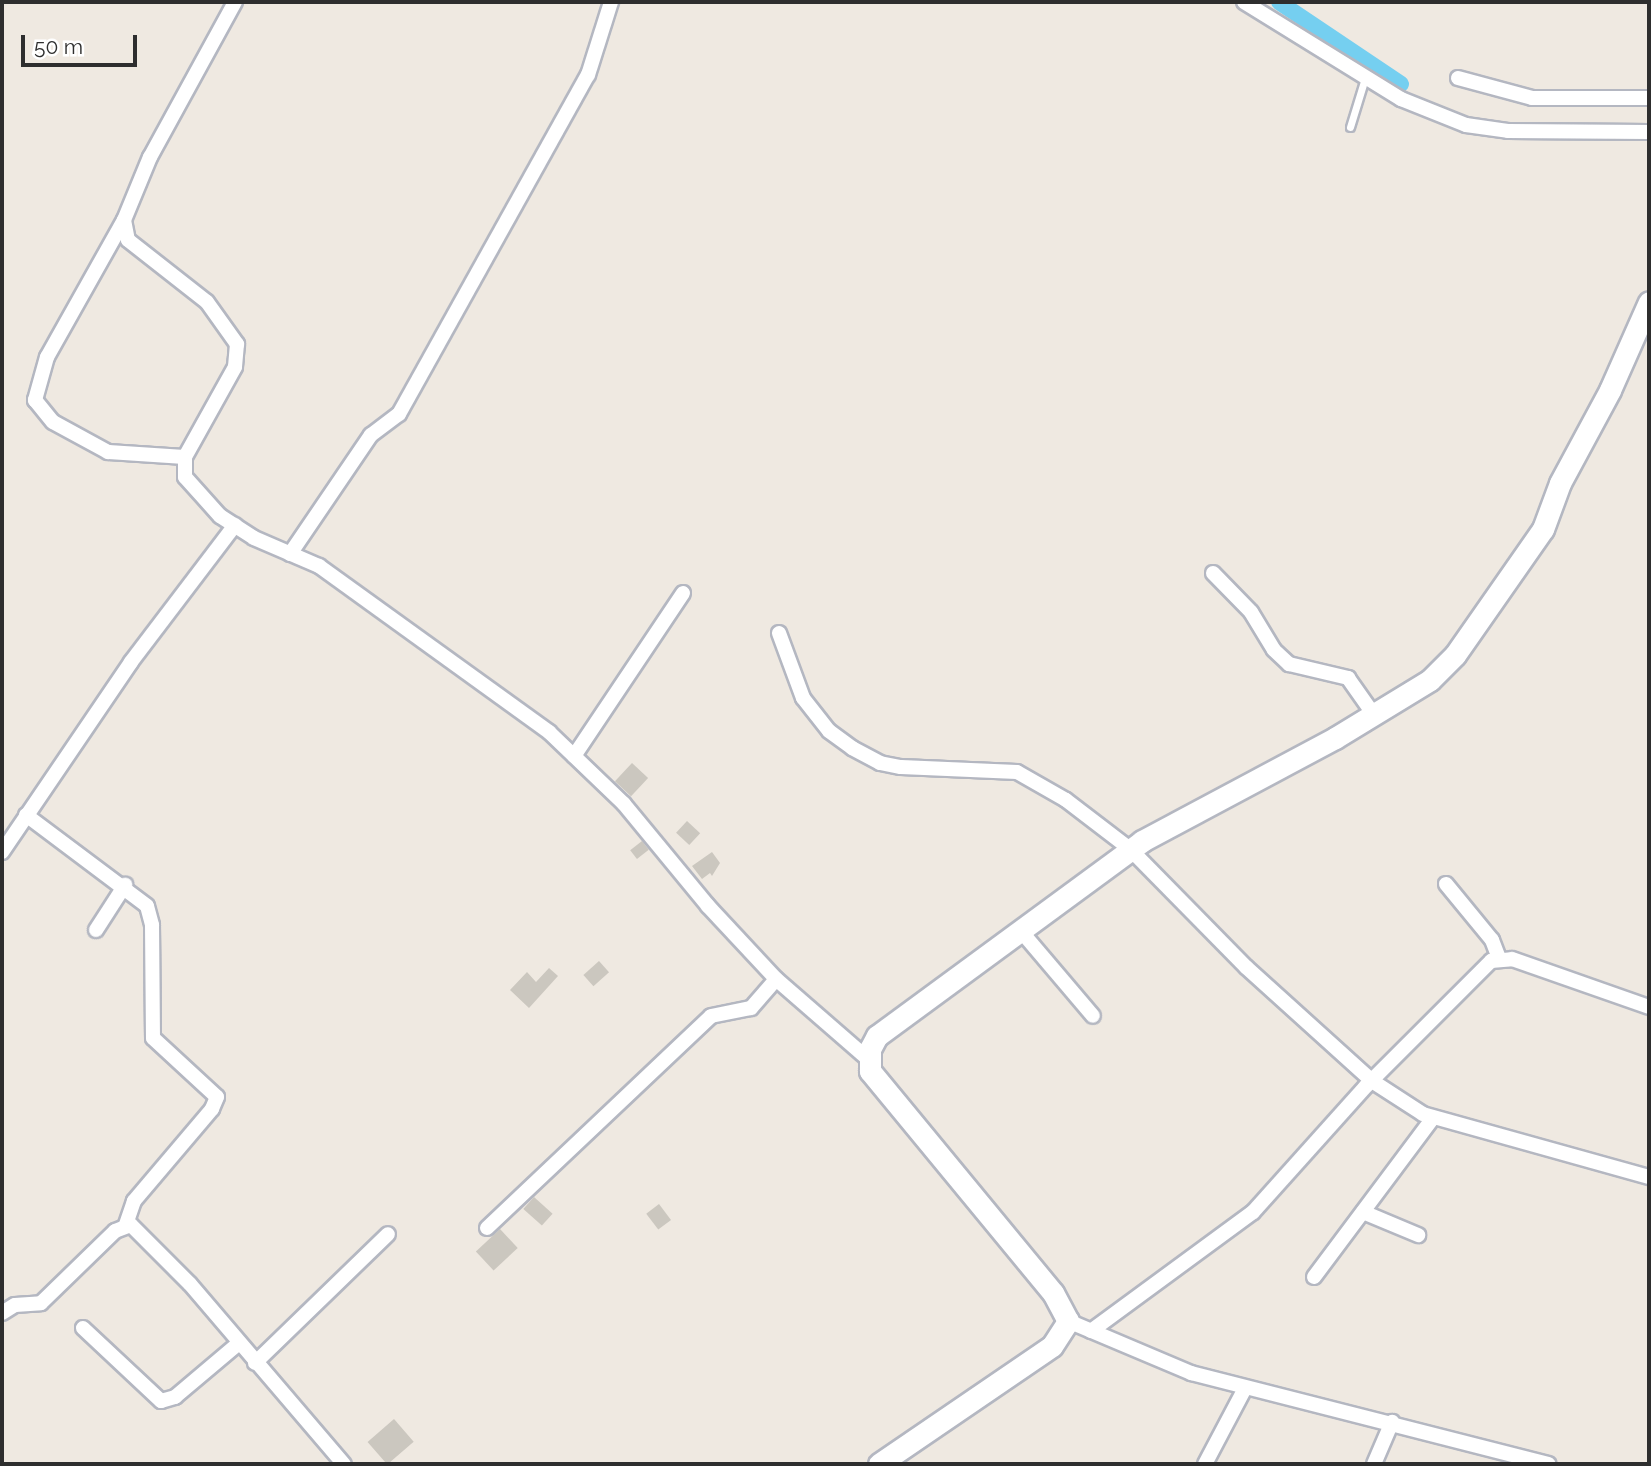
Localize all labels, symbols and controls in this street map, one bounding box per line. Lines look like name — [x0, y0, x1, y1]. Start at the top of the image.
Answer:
scale bar — [24, 21, 140, 65]
text: 50 m — [34, 34, 83, 59]

